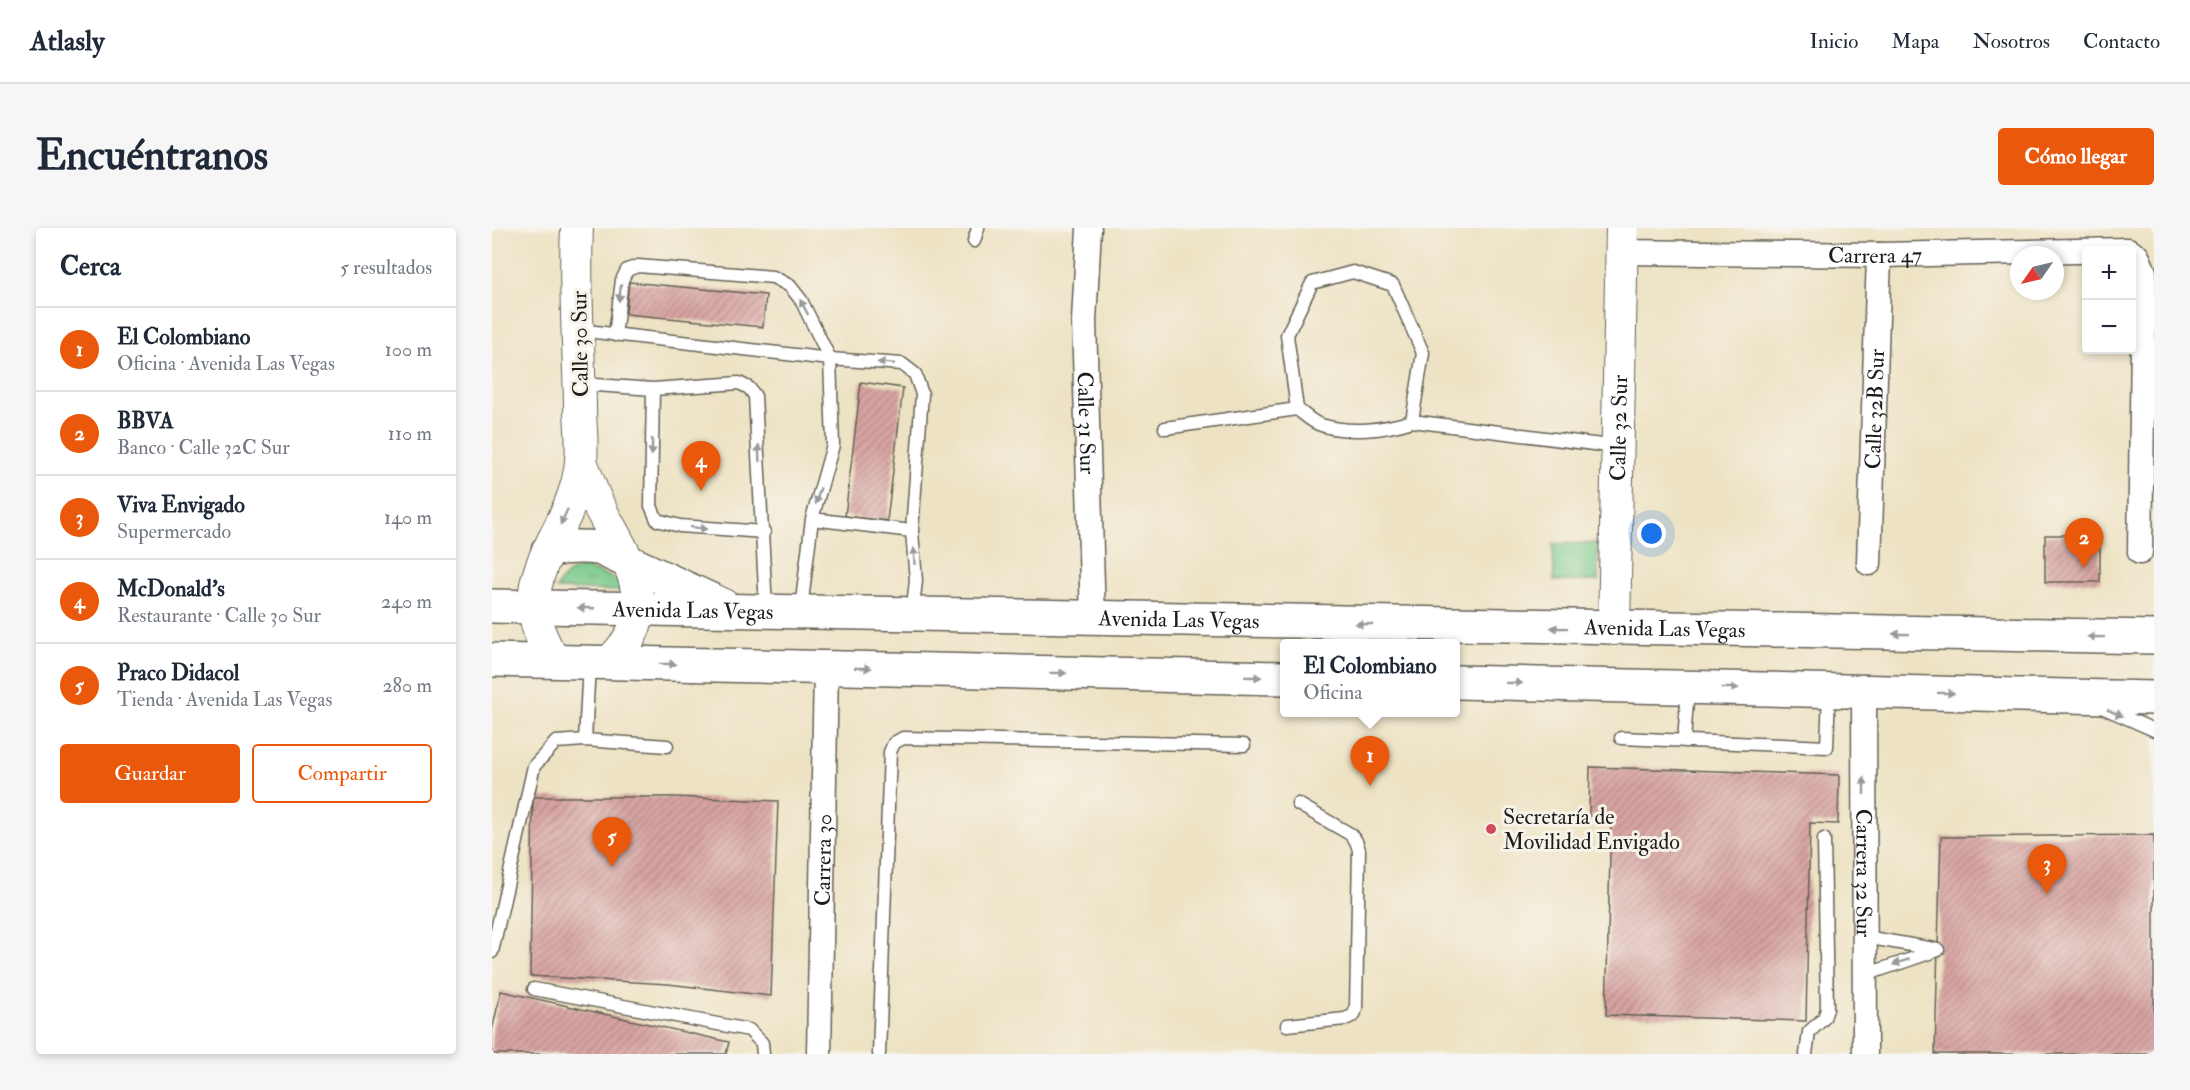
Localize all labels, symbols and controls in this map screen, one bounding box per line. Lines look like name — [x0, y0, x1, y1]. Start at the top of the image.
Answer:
text: Atlasly — [30, 24, 104, 59]
text: Inicio — [1809, 28, 1858, 55]
text: Mapa — [1891, 28, 1939, 55]
text: Nosotros — [1972, 28, 2050, 55]
text: Contacto — [2083, 28, 2160, 55]
button: Cómo llegar — [1998, 128, 2154, 185]
text: Encuéntranos — [36, 130, 268, 182]
street label: Carrera 47 — [1828, 241, 1922, 270]
north arrow — [2010, 246, 2064, 300]
map controls — [2082, 246, 2136, 354]
button: + — [2082, 246, 2136, 300]
text: Cerca — [60, 251, 121, 283]
text: 5 resultados — [340, 255, 432, 280]
one-way arrow — [616, 284, 625, 303]
street label: Calle 30 Sur — [565, 290, 595, 397]
one-way arrow — [799, 298, 809, 315]
button: − — [2082, 300, 2136, 354]
text: El Colombiano — [117, 323, 250, 351]
text: 1 — [76, 337, 83, 362]
text: 100 m — [385, 337, 432, 362]
street label: Calle 32B Sur — [1859, 348, 1891, 470]
text: Oficina · Avenida Las Vegas — [117, 351, 335, 376]
one-way arrow — [876, 358, 895, 368]
street label: Calle 31 Sur — [1071, 371, 1102, 475]
street label: Calle 32 Sur — [1604, 374, 1634, 481]
text: BBVA — [117, 407, 174, 435]
text: 2 — [74, 421, 85, 446]
text: 110 m — [388, 421, 432, 446]
text: Banco · Calle 32C Sur — [117, 435, 290, 460]
one-way arrow — [647, 438, 657, 457]
pin: 4 — [682, 442, 720, 491]
one-way arrow — [754, 443, 763, 462]
one-way arrow — [813, 487, 822, 505]
text: Viva Envigado — [117, 491, 245, 519]
text: 3 — [76, 505, 83, 530]
text: 140 m — [384, 505, 432, 530]
one-way arrow — [560, 508, 569, 525]
pin: 2 — [2064, 518, 2104, 568]
text: Supermercado — [117, 519, 231, 544]
your location — [1637, 519, 1666, 548]
one-way arrow — [690, 523, 709, 533]
one-way arrow — [909, 547, 919, 566]
text: McDonald's — [117, 575, 225, 603]
text: 4 — [74, 589, 85, 614]
text: 240 m — [381, 589, 432, 614]
street label: Avenida Las Vegas — [611, 595, 774, 626]
text: Restaurante · Calle 30 Sur — [117, 603, 321, 628]
one-way arrow — [576, 603, 595, 612]
street label: Avenida Las Vegas — [1097, 604, 1260, 635]
street label: Avenida Las Vegas — [1583, 613, 1746, 644]
one-way arrow — [1354, 619, 1373, 628]
one-way arrow — [1549, 623, 1568, 632]
one-way arrow — [1891, 629, 1910, 639]
one-way arrow — [2086, 632, 2105, 641]
popup — [1280, 639, 1460, 717]
text: El Colombiano — [1303, 652, 1437, 680]
text: Praco Didacol — [117, 659, 239, 687]
one-way arrow — [659, 659, 678, 668]
one-way arrow — [854, 663, 873, 673]
one-way arrow — [1049, 668, 1068, 677]
one-way arrow — [1244, 672, 1263, 682]
text: 5 — [75, 673, 84, 698]
text: 280 m — [382, 673, 432, 698]
one-way arrow — [1504, 678, 1523, 688]
text: Oficina — [1303, 680, 1363, 705]
one-way arrow — [1720, 683, 1739, 693]
text: Tienda · Avenida Las Vegas — [117, 687, 332, 712]
one-way arrow — [1936, 688, 1955, 697]
one-way arrow — [2106, 708, 2124, 718]
pin: 1 — [1350, 736, 1390, 786]
button: Guardar — [60, 744, 240, 803]
button: Compartir — [252, 744, 432, 803]
one-way arrow — [1859, 776, 1869, 795]
place label: Secretaría de Movilidad Envigado — [1503, 803, 1680, 856]
street label: Carrera 32 Sur — [1849, 809, 1878, 938]
street label: Carrera 30 — [809, 814, 838, 906]
pin: 5 — [592, 818, 632, 867]
marker: Secretaría de Movilidad Envigado — [1484, 822, 1498, 836]
pin: 3 — [2028, 844, 2066, 894]
one-way arrow — [1892, 958, 1910, 968]

